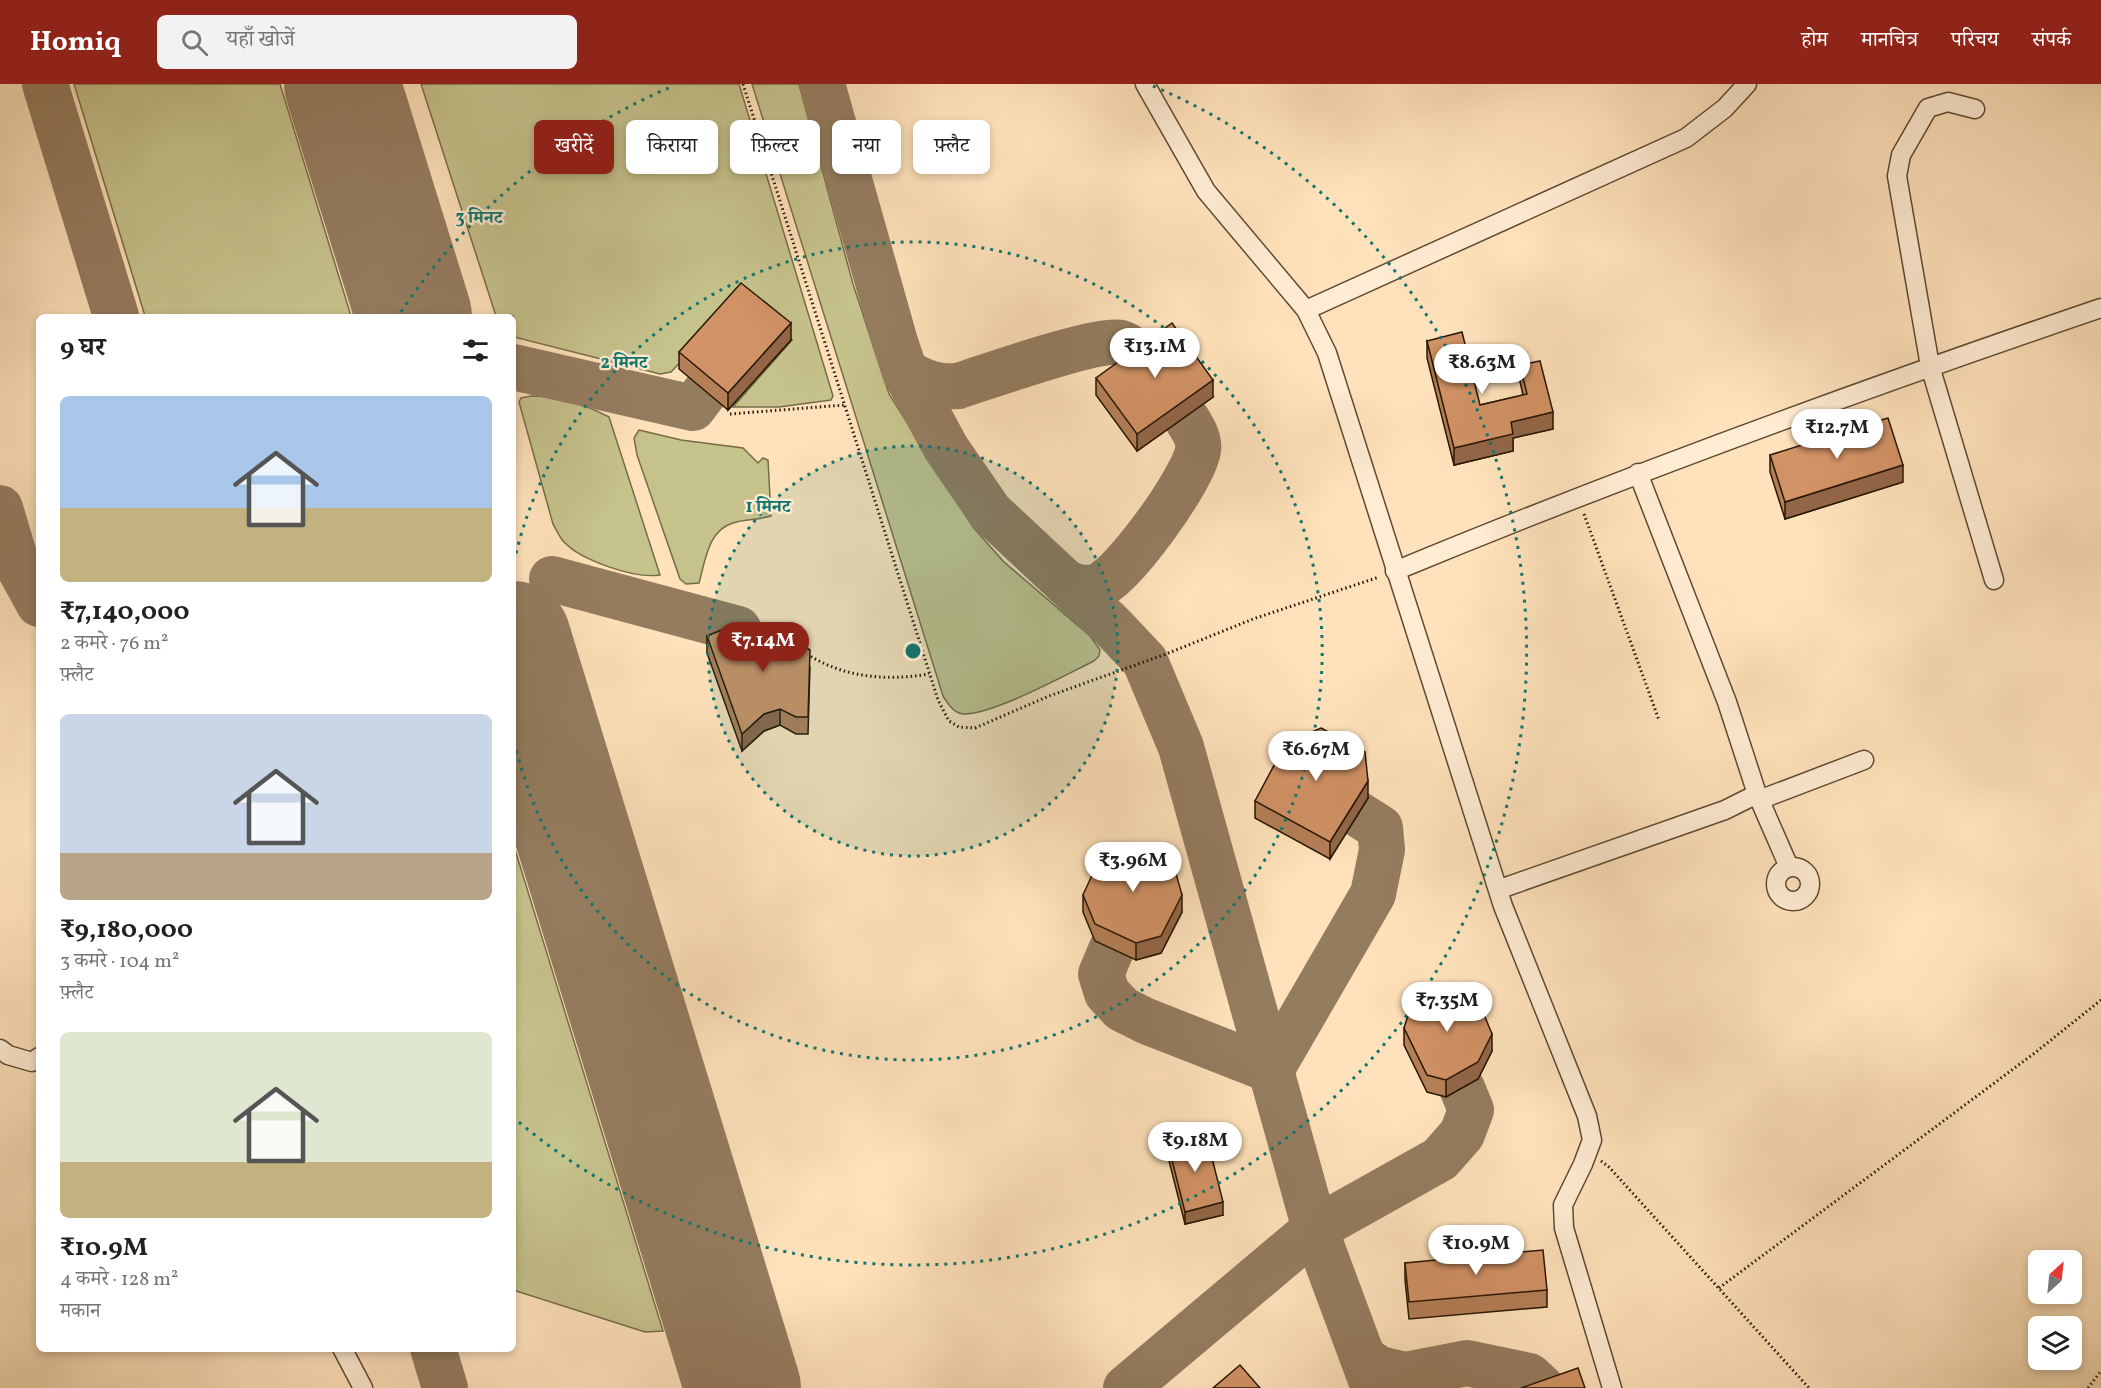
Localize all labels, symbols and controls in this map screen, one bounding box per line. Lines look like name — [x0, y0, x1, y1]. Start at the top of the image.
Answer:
search box — [157, 15, 577, 69]
text: Homiq — [30, 23, 121, 62]
text: यहाँ खोजें — [226, 25, 295, 56]
icon: search — [178, 26, 211, 59]
text: होम — [1801, 26, 1828, 55]
text: मानचित्र — [1861, 26, 1918, 55]
text: परिचय — [1951, 26, 1999, 55]
text: संपर्क — [2032, 26, 2071, 55]
chip: खरीदें — [534, 120, 614, 174]
chip: किराया — [626, 120, 718, 174]
chip: फ़िल्टर — [730, 120, 820, 174]
chip: नया — [832, 120, 901, 174]
chip: फ़्लैट — [913, 120, 990, 174]
text: 3 मिनट — [456, 206, 504, 231]
pin: ₹13.1M — [1106, 328, 1204, 379]
text: 9 घर — [60, 330, 105, 366]
text: ₹13.1M — [1124, 333, 1186, 361]
icon: filters — [459, 334, 492, 367]
pin: ₹8.63M — [1433, 344, 1531, 395]
text: ₹8.63M — [1448, 349, 1516, 377]
text: 2 मिनट — [600, 351, 649, 376]
pin: ₹12.7M — [1788, 409, 1886, 460]
text: ₹12.7M — [1805, 414, 1869, 442]
icon: home — [222, 435, 330, 543]
text: 1 मिनट — [746, 495, 792, 520]
text: ₹7,140,000 — [60, 594, 190, 630]
pin: ₹7.14M — [714, 622, 812, 673]
text: ₹7.14M — [731, 627, 795, 655]
text: 2 कमरे · 76 m² — [60, 630, 168, 658]
centre of rings — [903, 641, 923, 661]
text: फ़्लैट — [60, 662, 93, 690]
pin: ₹6.67M — [1267, 731, 1365, 782]
text: ₹6.67M — [1282, 736, 1350, 764]
icon: home — [222, 753, 330, 861]
pin: ₹3.96M — [1084, 842, 1182, 893]
text: ₹3.96M — [1099, 847, 1167, 875]
text: ₹9,180,000 — [60, 912, 193, 948]
text: 3 कमरे · 104 m² — [60, 948, 179, 976]
text: फ़्लैट — [60, 980, 93, 1008]
pin: ₹7.35M — [1398, 982, 1496, 1033]
text: ₹7.35M — [1415, 987, 1479, 1015]
icon: home — [222, 1071, 330, 1179]
pin: ₹9.18M — [1146, 1122, 1244, 1173]
text: ₹9.18M — [1162, 1127, 1228, 1155]
pin: ₹10.9M — [1427, 1225, 1525, 1276]
text: ₹10.9M — [60, 1230, 148, 1266]
text: ₹10.9M — [1442, 1230, 1510, 1258]
north arrow — [2028, 1250, 2082, 1304]
map controls — [2028, 1250, 2082, 1370]
text: 4 कमरे · 128 m² — [60, 1266, 178, 1294]
text: मकान — [60, 1298, 101, 1326]
button: layers — [2028, 1316, 2082, 1370]

